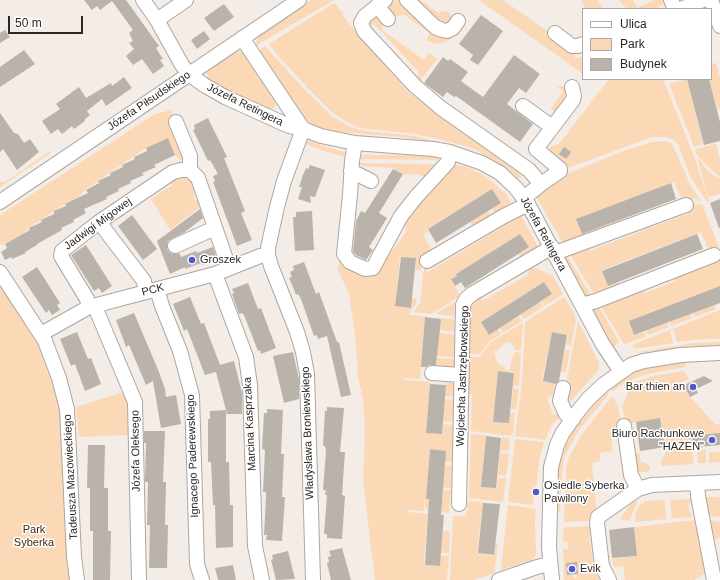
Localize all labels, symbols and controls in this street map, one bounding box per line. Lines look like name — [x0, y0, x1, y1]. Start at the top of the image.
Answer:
scale bar — [10, 8, 85, 34]
legend — [582, 8, 712, 80]
text: 50 m — [15, 16, 42, 30]
text: Ulica — [620, 17, 647, 31]
text: Park — [620, 37, 645, 51]
text: Budynek — [620, 57, 667, 71]
street label: Józefa Piłsudskiego — [105, 68, 193, 134]
street label: Józefa Retingera — [205, 81, 285, 129]
street label: Józefa Retingera — [517, 194, 569, 274]
street label: Jadwigi Migowej — [62, 195, 134, 253]
place label: Groszek — [200, 253, 241, 267]
marker: Groszek — [187, 255, 197, 265]
street label: PCK — [140, 281, 166, 299]
street label: Wojciecha Jastrzębowskiego — [454, 305, 472, 447]
street label: Władysława Broniewskiego — [299, 366, 317, 500]
street label: Marcina Kasprzaka — [241, 377, 259, 471]
place label: Bar thien an — [626, 380, 685, 394]
marker: Bar thien an — [688, 382, 698, 392]
street label: Ignacego Paderewskiego — [184, 394, 202, 518]
street label: Józefa Oleksego — [129, 410, 143, 492]
street label: Tadeusza Mazowieckiego — [61, 414, 81, 540]
place label: Biuro Rachunkowe "HAZEN" — [612, 427, 704, 453]
marker: Biuro Rachunkowe "HAZEN" — [707, 435, 717, 445]
place label: Osiedle Syberka Pawilony — [544, 479, 625, 505]
marker: Osiedle Syberka Pawilony — [531, 487, 541, 497]
park label: Park Syberka — [14, 523, 54, 549]
place label: Evik — [580, 562, 601, 576]
marker: Evik — [567, 564, 577, 574]

